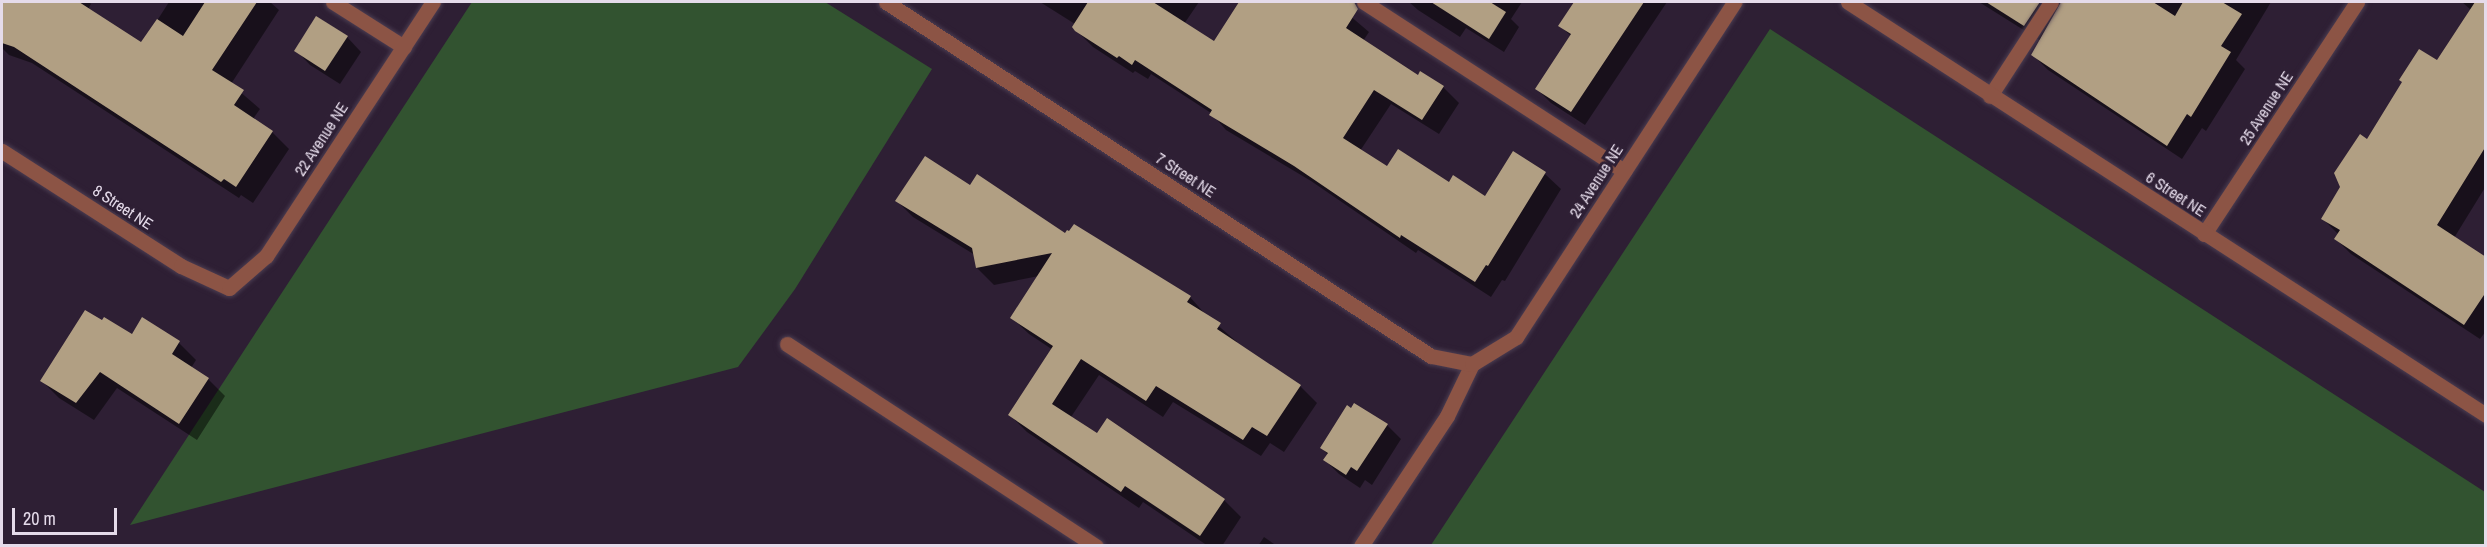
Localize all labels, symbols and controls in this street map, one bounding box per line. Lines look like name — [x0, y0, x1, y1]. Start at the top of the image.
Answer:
street label: 25 Avenue NE — [2235, 67, 2297, 149]
street label: 22 Avenue NE — [290, 98, 352, 180]
street label: 24 Avenue NE — [1565, 140, 1627, 222]
street label: 7 Street NE — [1152, 148, 1220, 202]
street label: 6 Street NE — [2142, 167, 2210, 221]
street label: 8 Street NE — [89, 180, 157, 234]
scale bar — [15, 496, 120, 534]
text: 20 m — [23, 506, 56, 531]

